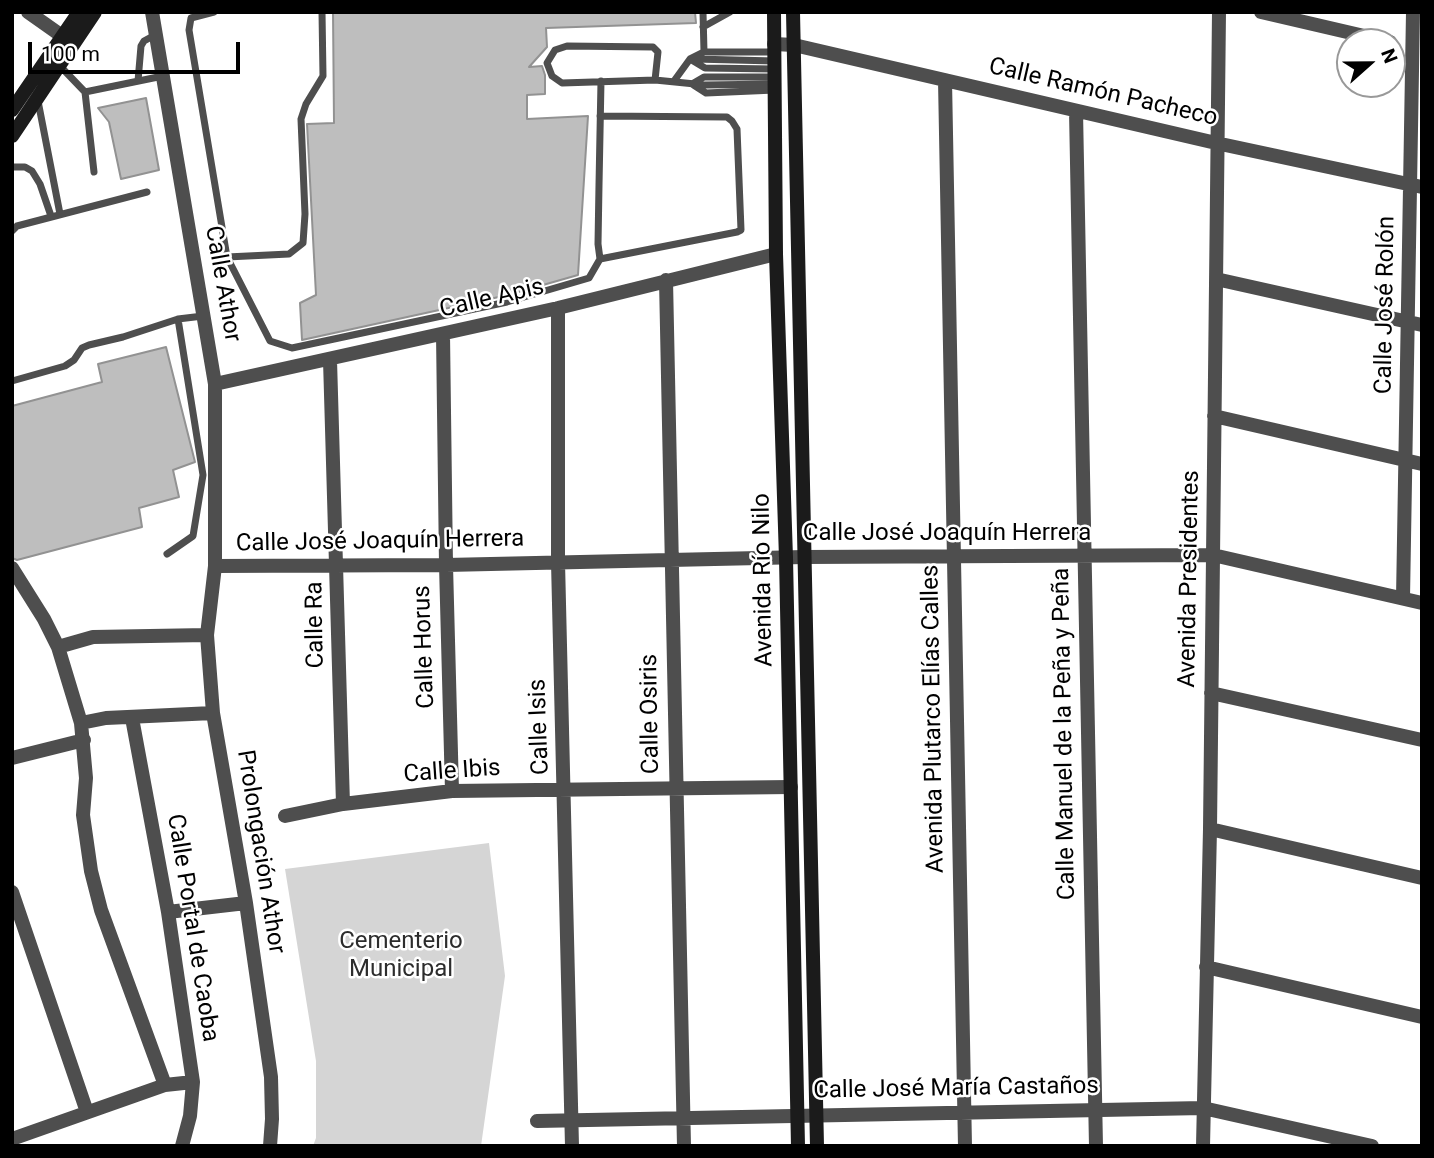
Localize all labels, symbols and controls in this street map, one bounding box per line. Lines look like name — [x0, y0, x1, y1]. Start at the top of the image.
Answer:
scale bar — [32, 28, 243, 72]
north arrow — [1336, 28, 1406, 98]
text: 100 m — [41, 42, 100, 66]
text: N — [1376, 46, 1402, 66]
street label: Calle Ramón Pacheco — [986, 53, 1220, 133]
street label: Calle José Rolón — [1370, 216, 1402, 394]
street label: Calle Athor — [198, 224, 246, 344]
street label: Calle Apis — [437, 273, 547, 325]
street label: Avenida Presidentes — [1174, 470, 1206, 688]
street label: Avenida Río Nilo — [748, 493, 780, 667]
street label: Calle José Joaquín Herrera — [803, 520, 1091, 548]
street label: Calle José Joaquín Herrera — [236, 525, 524, 559]
street label: Avenida Plutarco Elías Calles — [917, 565, 951, 873]
street label: Calle Manuel de la Peña y Peña — [1048, 568, 1082, 900]
street label: Calle Ra — [301, 581, 331, 669]
street label: Calle Horus — [408, 585, 442, 709]
street label: Calle Osiris — [636, 654, 666, 774]
street label: Calle Isis — [524, 678, 556, 776]
street label: Prolongación Athor — [230, 748, 290, 956]
street label: Calle Ibis — [402, 754, 502, 790]
street label: Calle Portal de Caoba — [160, 812, 224, 1044]
park label: Cementerio Municipal — [339, 928, 463, 984]
street label: Calle José María Castaños — [813, 1072, 1099, 1106]

